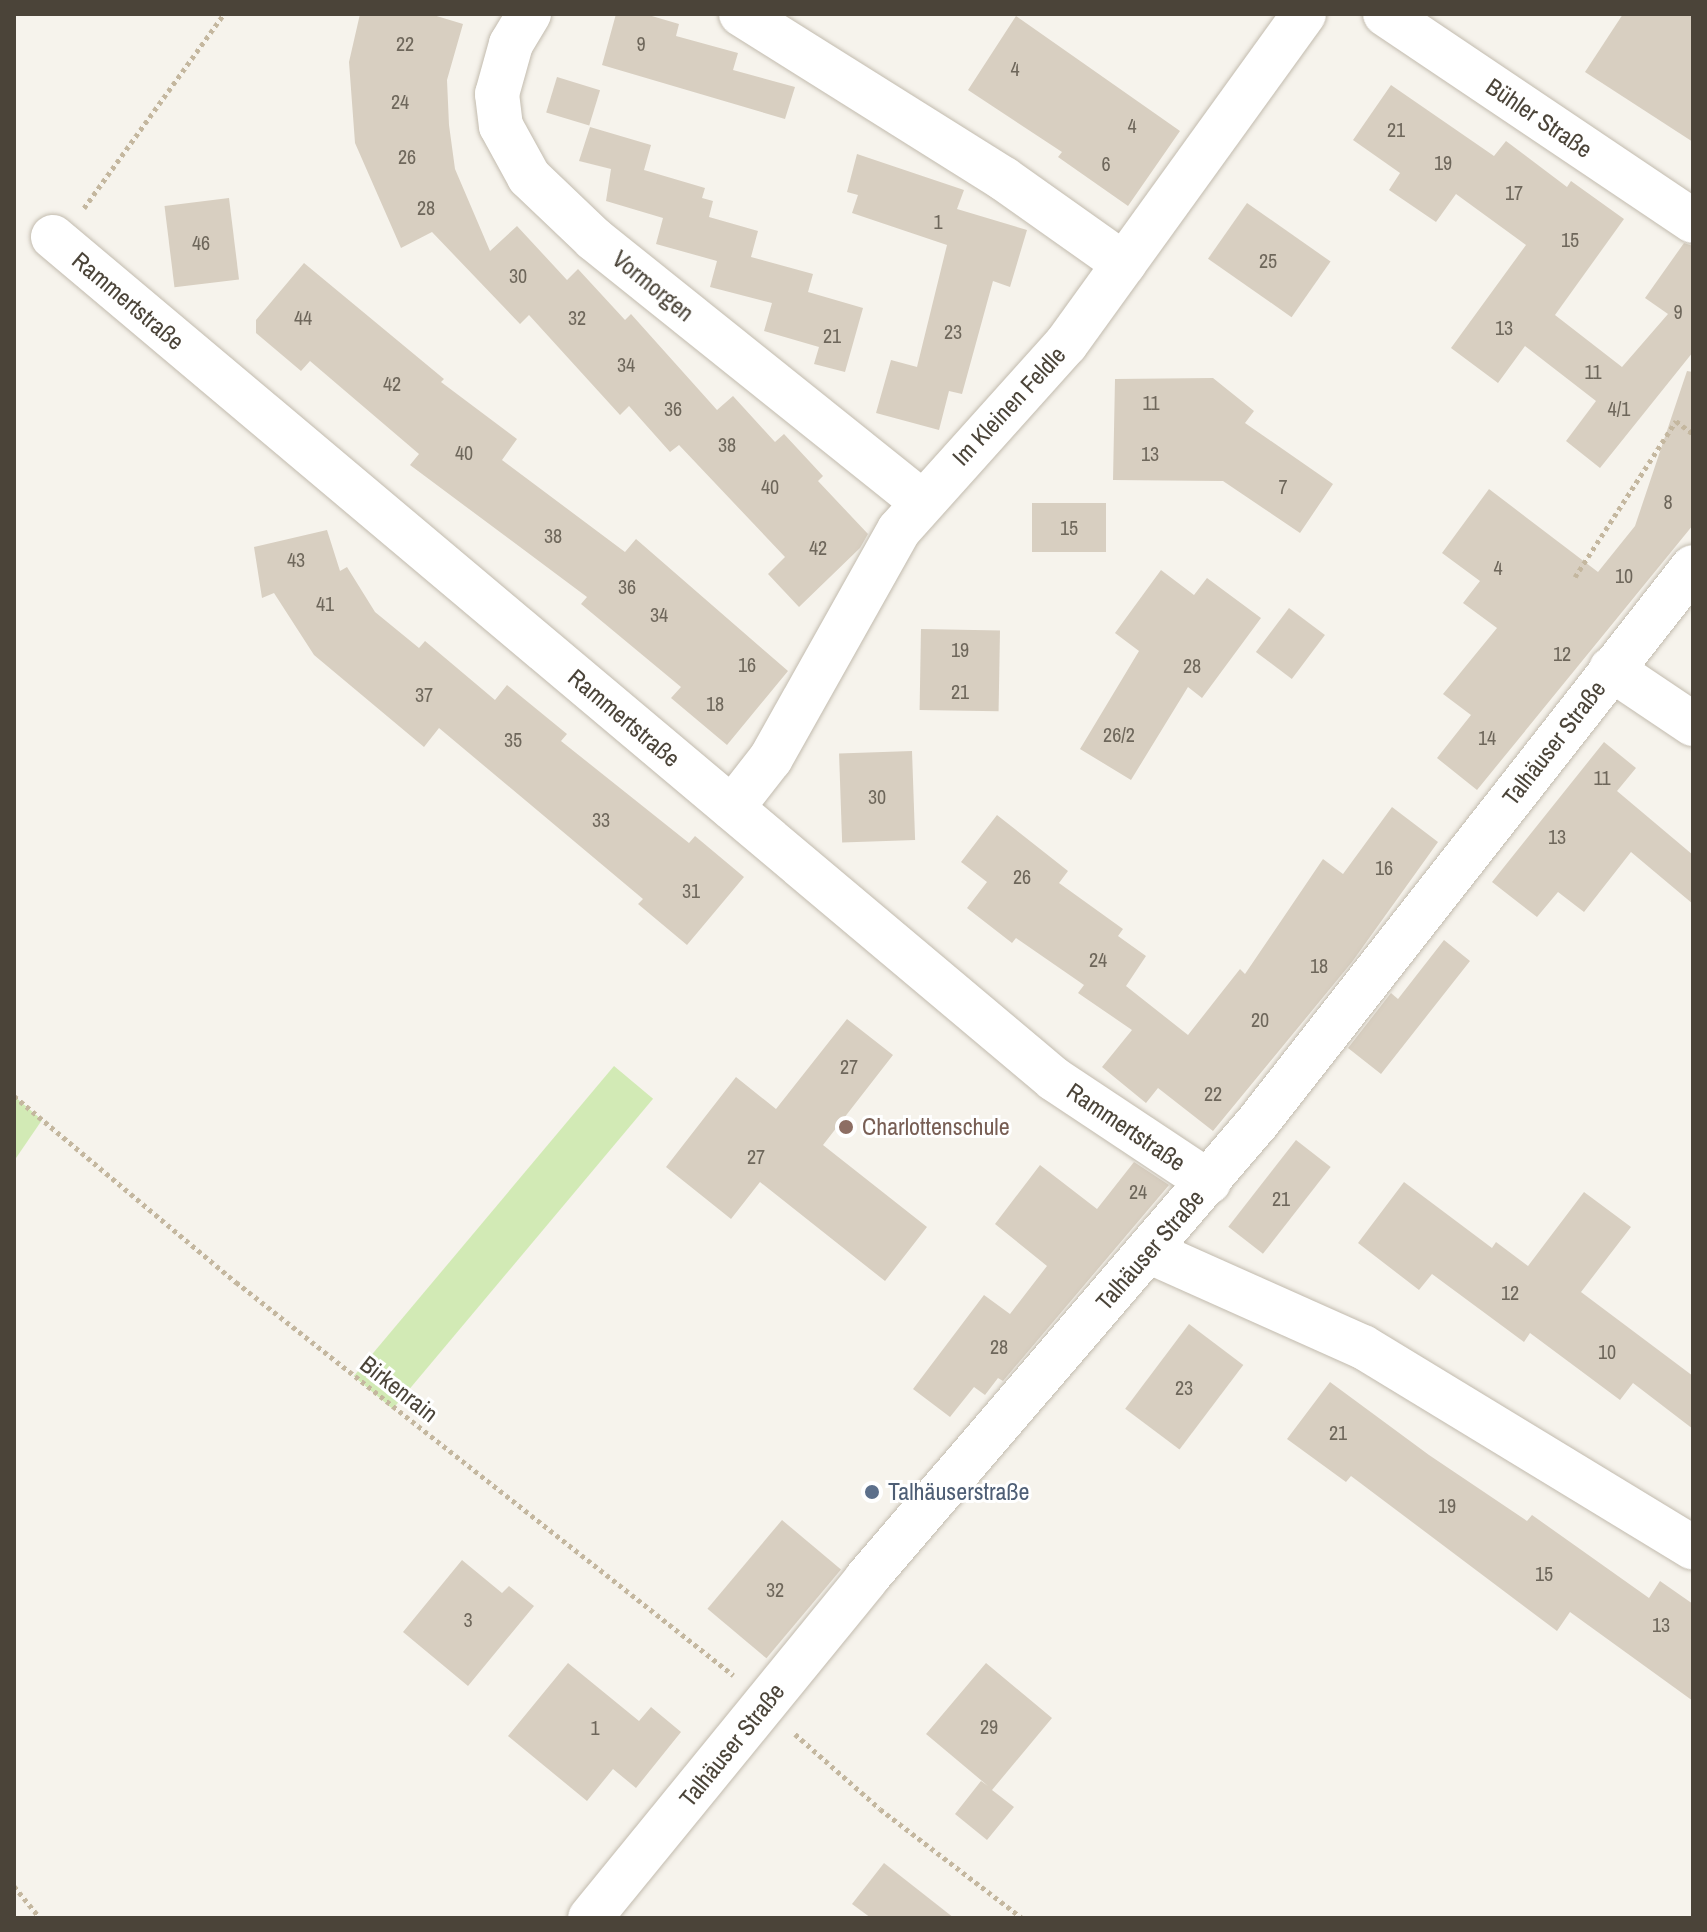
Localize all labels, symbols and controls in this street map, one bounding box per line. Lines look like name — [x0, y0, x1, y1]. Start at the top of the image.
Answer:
house number: 22 — [396, 31, 414, 55]
house number: 9 — [636, 31, 646, 55]
house number: 4 — [1010, 56, 1020, 80]
street label: Bühler Straße — [1481, 72, 1597, 164]
house number: 24 — [391, 89, 409, 113]
house number: 4 — [1127, 113, 1137, 137]
house number: 21 — [1387, 117, 1405, 141]
house number: 26 — [398, 144, 416, 168]
house number: 19 — [1434, 150, 1452, 174]
house number: 6 — [1101, 151, 1111, 175]
house number: 17 — [1505, 180, 1523, 204]
house number: 28 — [417, 195, 435, 219]
house number: 1 — [933, 209, 943, 233]
house number: 15 — [1561, 227, 1579, 251]
house number: 46 — [192, 230, 210, 254]
street label: Vormorgen — [607, 245, 699, 327]
street label: Rammertstraße — [66, 246, 190, 356]
house number: 25 — [1259, 248, 1277, 272]
house number: 30 — [509, 263, 527, 287]
house number: 9 — [1673, 299, 1683, 323]
house number: 44 — [294, 305, 312, 329]
house number: 32 — [568, 305, 586, 329]
house number: 13 — [1495, 315, 1513, 339]
house number: 23 — [944, 319, 962, 343]
house number: 21 — [823, 323, 841, 347]
street label: Im Kleinen Feldle — [947, 341, 1071, 471]
house number: 34 — [617, 352, 635, 376]
house number: 11 — [1584, 359, 1602, 383]
house number: 42 — [383, 371, 401, 395]
house number: 11 — [1142, 390, 1160, 414]
house number: 36 — [664, 396, 682, 420]
house number: 4/1 — [1608, 396, 1630, 420]
house number: 38 — [718, 432, 736, 456]
house number: 40 — [455, 440, 473, 464]
house number: 13 — [1141, 441, 1159, 465]
house number: 40 — [761, 474, 779, 498]
house number: 7 — [1278, 474, 1288, 498]
house number: 8 — [1663, 489, 1673, 513]
house number: 15 — [1060, 515, 1078, 539]
house number: 38 — [544, 523, 562, 547]
house number: 42 — [809, 535, 827, 559]
house number: 43 — [287, 547, 305, 571]
house number: 4 — [1493, 555, 1503, 579]
house number: 10 — [1615, 563, 1633, 587]
house number: 36 — [618, 574, 636, 598]
house number: 41 — [316, 591, 334, 615]
house number: 34 — [650, 602, 668, 626]
house number: 19 — [951, 637, 969, 661]
house number: 12 — [1553, 641, 1571, 665]
house number: 16 — [738, 652, 756, 676]
house number: 28 — [1183, 653, 1201, 677]
street label: Rammertstraße — [562, 663, 686, 773]
street label: Talhäuser Straße — [1496, 675, 1612, 811]
house number: 21 — [951, 679, 969, 703]
house number: 37 — [415, 682, 433, 706]
house number: 18 — [706, 691, 724, 715]
house number: 26/2 — [1103, 722, 1135, 746]
house number: 14 — [1478, 725, 1496, 749]
house number: 35 — [504, 727, 522, 751]
house number: 11 — [1593, 765, 1611, 789]
house number: 30 — [868, 784, 886, 808]
house number: 33 — [592, 807, 610, 831]
house number: 13 — [1548, 824, 1566, 848]
house number: 16 — [1375, 855, 1393, 879]
house number: 26 — [1013, 864, 1031, 888]
house number: 31 — [682, 878, 700, 902]
house number: 24 — [1089, 947, 1107, 971]
house number: 18 — [1310, 953, 1328, 977]
house number: 20 — [1251, 1007, 1269, 1031]
house number: 27 — [840, 1054, 858, 1078]
street label: Rammertstraße — [1061, 1077, 1191, 1177]
house number: 22 — [1204, 1081, 1222, 1105]
place label: Charlottenschule — [862, 1113, 1010, 1141]
marker: Charlottenschule — [837, 1118, 855, 1136]
house number: 27 — [747, 1144, 765, 1168]
house number: 24 — [1129, 1179, 1147, 1203]
street label: Talhäuser Straße — [1090, 1184, 1210, 1316]
house number: 21 — [1272, 1186, 1290, 1210]
house number: 12 — [1501, 1280, 1519, 1304]
house number: 28 — [990, 1334, 1008, 1358]
house number: 10 — [1598, 1339, 1616, 1363]
street label: Birkenrain — [354, 1350, 444, 1428]
house number: 23 — [1175, 1375, 1193, 1399]
house number: 21 — [1329, 1420, 1347, 1444]
place label: Talhäuserstraße — [888, 1478, 1029, 1506]
marker: Talhäuserstraße — [863, 1483, 881, 1501]
house number: 19 — [1438, 1493, 1456, 1517]
house number: 15 — [1535, 1561, 1553, 1585]
house number: 32 — [766, 1577, 784, 1601]
house number: 3 — [463, 1607, 473, 1631]
house number: 13 — [1652, 1612, 1670, 1636]
street label: Talhäuser Straße — [674, 1678, 790, 1812]
house number: 29 — [980, 1714, 998, 1738]
house number: 1 — [590, 1715, 600, 1739]

